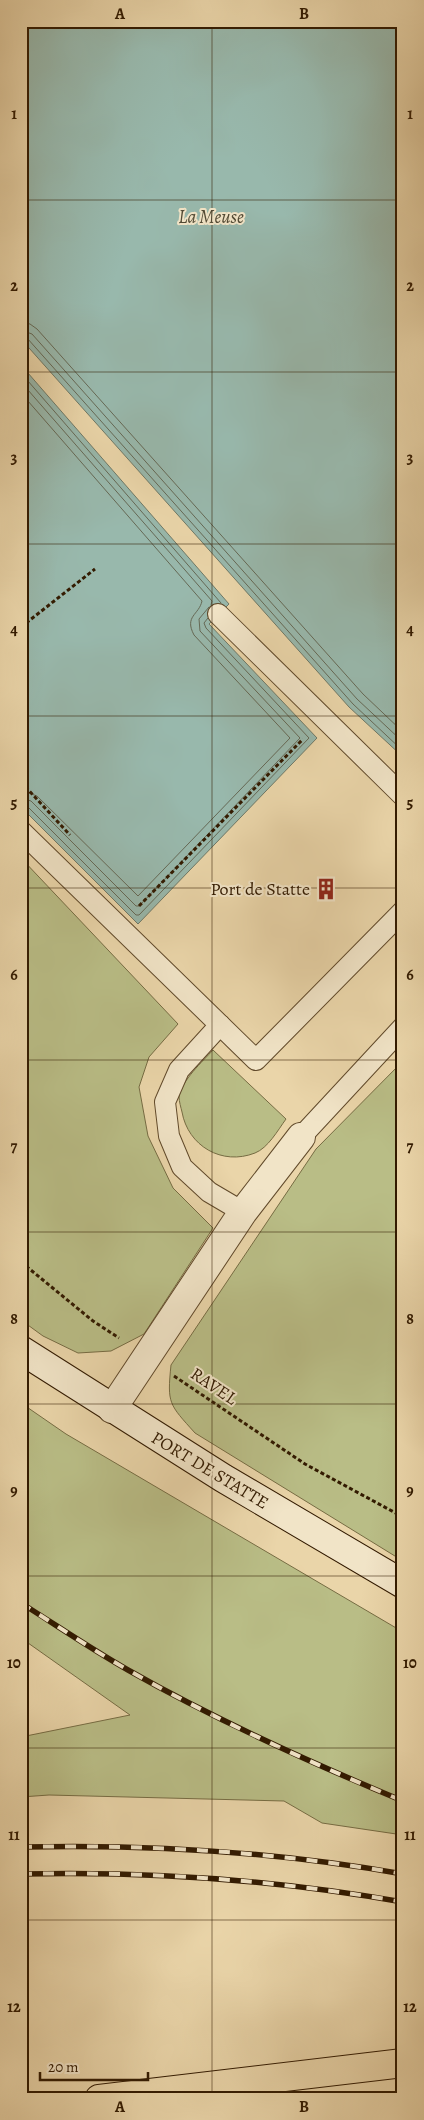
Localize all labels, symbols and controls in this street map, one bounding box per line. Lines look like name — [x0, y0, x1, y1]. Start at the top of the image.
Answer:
text: A — [114, 3, 126, 25]
text: B — [299, 3, 309, 25]
text: 1 — [11, 103, 17, 125]
text: 1 — [407, 103, 413, 125]
water label: La Meuse — [178, 204, 244, 230]
text: 2 — [10, 275, 18, 297]
text: 2 — [406, 275, 414, 297]
text: 3 — [11, 447, 18, 469]
text: 3 — [407, 447, 414, 469]
text: 4 — [10, 619, 18, 641]
text: 4 — [406, 619, 414, 641]
text: 5 — [11, 792, 18, 814]
text: 5 — [407, 792, 414, 814]
building icon: Port de Statte — [313, 876, 339, 902]
place label: Port de Statte — [210, 877, 310, 901]
text: 6 — [10, 964, 18, 986]
text: 6 — [406, 964, 414, 986]
text: 7 — [11, 1136, 18, 1158]
text: 7 — [407, 1136, 414, 1158]
text: 8 — [10, 1308, 18, 1330]
text: 8 — [406, 1308, 414, 1330]
street label: RAVEL — [186, 1362, 243, 1411]
street label: PORT DE STATTE — [147, 1425, 273, 1515]
text: 9 — [10, 1480, 18, 1502]
text: 9 — [406, 1480, 414, 1502]
text: 10 — [7, 1652, 21, 1674]
text: 10 — [403, 1652, 417, 1674]
text: 11 — [8, 1824, 20, 1846]
text: 11 — [404, 1824, 416, 1846]
text: 12 — [7, 1996, 21, 2018]
text: 12 — [403, 1996, 417, 2018]
scale bar — [40, 2050, 148, 2082]
text: 20 m — [48, 2057, 79, 2077]
text: A — [114, 2096, 126, 2118]
text: B — [299, 2096, 309, 2118]

